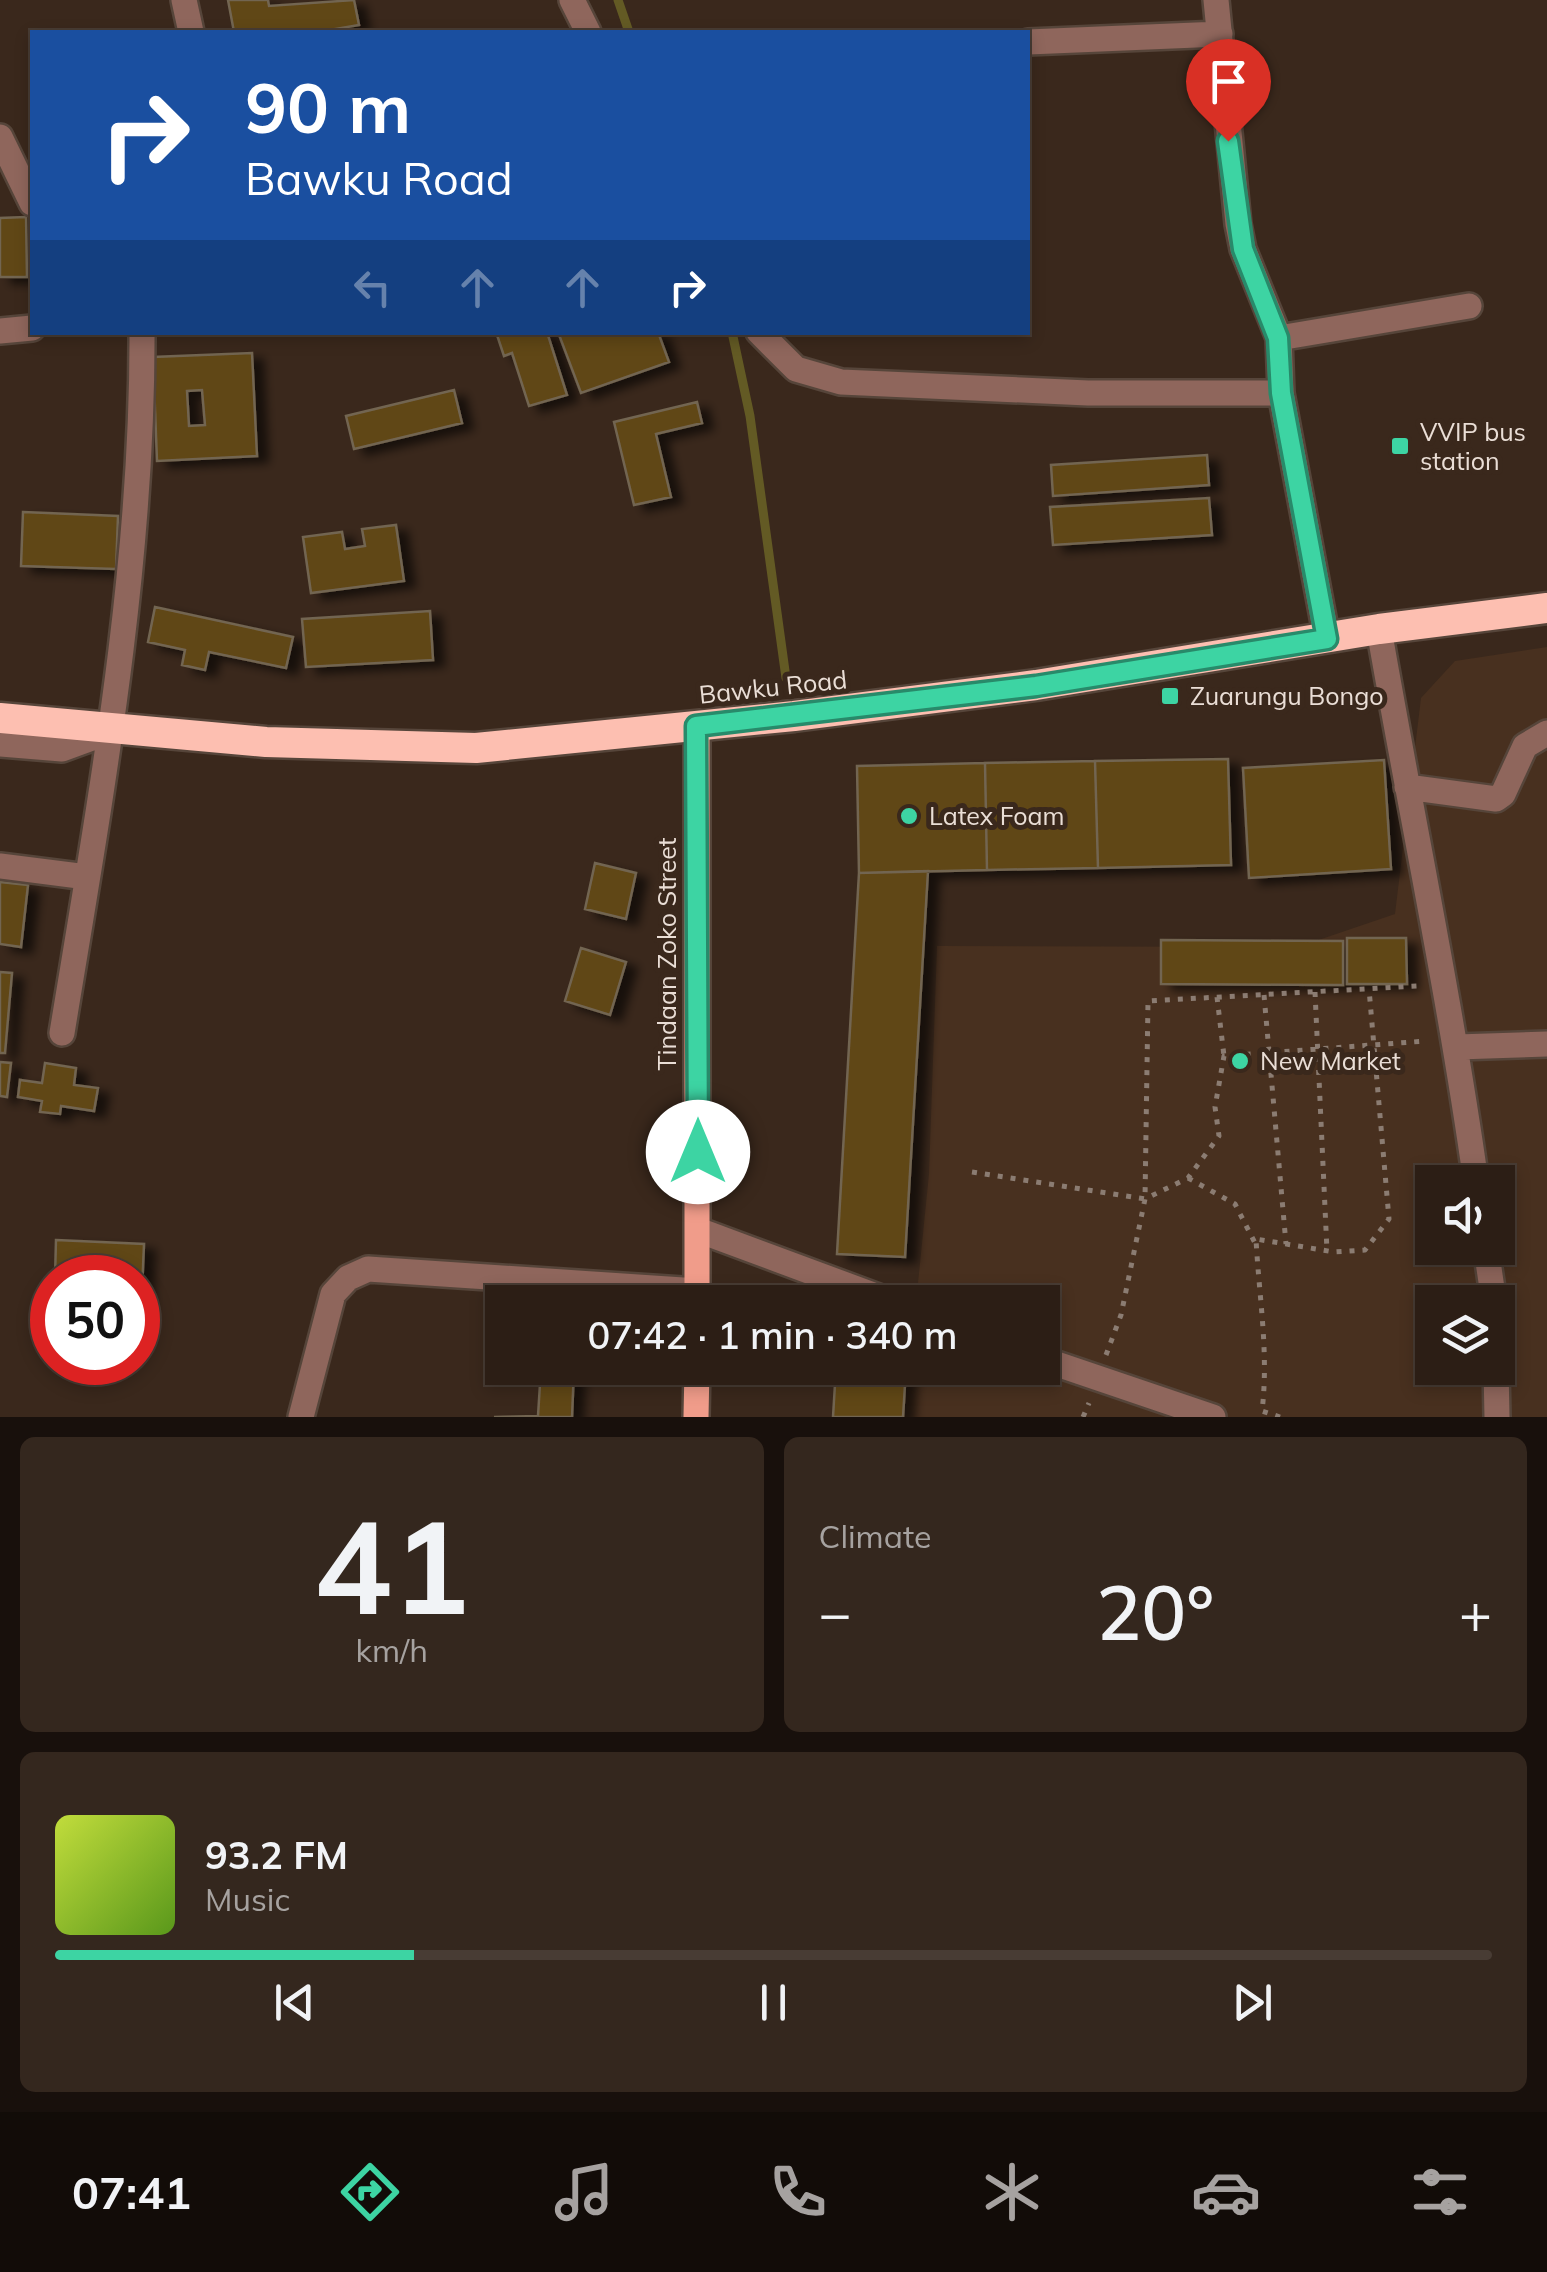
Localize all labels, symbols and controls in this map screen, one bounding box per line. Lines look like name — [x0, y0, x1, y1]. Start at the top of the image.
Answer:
pin — [1186, 39, 1271, 142]
icon: arrive — [1201, 54, 1256, 109]
text: 90 m — [245, 63, 411, 151]
icon: right — [80, 70, 210, 200]
text: Bawku Road — [245, 150, 513, 206]
icon: left — [345, 260, 400, 315]
icon: ahead — [450, 260, 505, 315]
icon: ahead — [555, 260, 610, 315]
icon: right — [660, 260, 715, 315]
place label: VVIP bus station — [1420, 416, 1526, 476]
marker: VVIP bus station — [1389, 435, 1411, 457]
street label: Bawku Road — [697, 663, 849, 710]
place label: Zuarungu Bongo — [1190, 680, 1384, 711]
marker: Zuarungu Bongo — [1159, 685, 1181, 707]
place label: Latex Foam — [929, 800, 1064, 831]
marker: Latex Foam — [898, 805, 920, 827]
street label: Tindaan Zoko Street — [651, 837, 682, 1071]
place label: New Market — [1260, 1045, 1401, 1076]
marker: New Market — [1229, 1050, 1251, 1072]
position arrow — [646, 1100, 750, 1204]
map controls — [1415, 1165, 1515, 1385]
button: sound — [1415, 1165, 1515, 1265]
speed limit sign: 50 — [30, 1255, 160, 1385]
button: layers — [1415, 1285, 1515, 1385]
text: 07:42 · 1 min · 340 m — [587, 1311, 958, 1359]
text: 41 — [314, 1483, 470, 1647]
text: Climate — [819, 1516, 931, 1556]
text: 20° — [1096, 1565, 1214, 1659]
text: − — [819, 1578, 852, 1647]
text: + — [1459, 1578, 1492, 1647]
text: km/h — [356, 1630, 428, 1670]
text: 93.2 FM — [205, 1831, 348, 1879]
text: Music — [205, 1879, 290, 1919]
icon: previous — [267, 1975, 322, 2030]
icon: pause — [746, 1975, 801, 2030]
icon: next — [1225, 1975, 1280, 2030]
icon: directions — [335, 2157, 405, 2227]
icon: music — [549, 2157, 619, 2227]
icon: phone — [763, 2157, 833, 2227]
icon: climate — [977, 2157, 1047, 2227]
icon: car — [1191, 2157, 1261, 2227]
icon: filters — [1405, 2157, 1475, 2227]
text: 07:41 — [72, 2164, 191, 2220]

